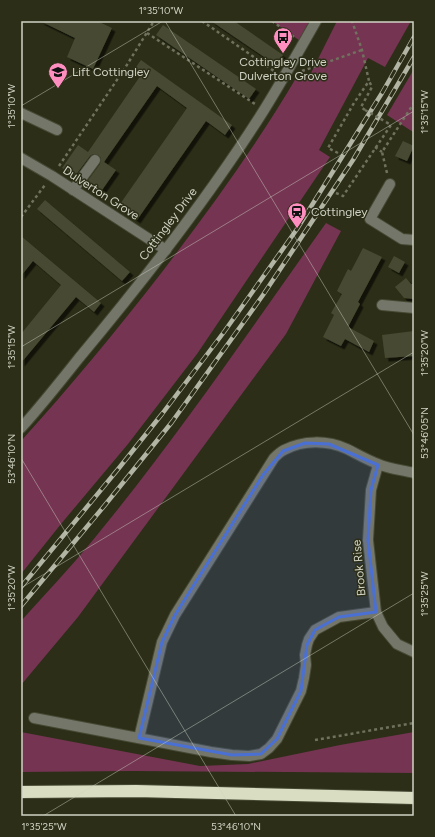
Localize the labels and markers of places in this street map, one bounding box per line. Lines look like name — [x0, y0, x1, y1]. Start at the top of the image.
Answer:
bus stop icon: Cottingley Drive Dulverton Grove — [272, 26, 294, 54]
place label: Cottingley Drive Dulverton Grove — [239, 55, 327, 83]
school or university icon: Lift Cottingley — [47, 61, 69, 89]
place label: Lift Cottingley — [72, 65, 150, 79]
station icon: Cottingley — [286, 201, 308, 229]
place label: Cottingley — [311, 205, 368, 219]

